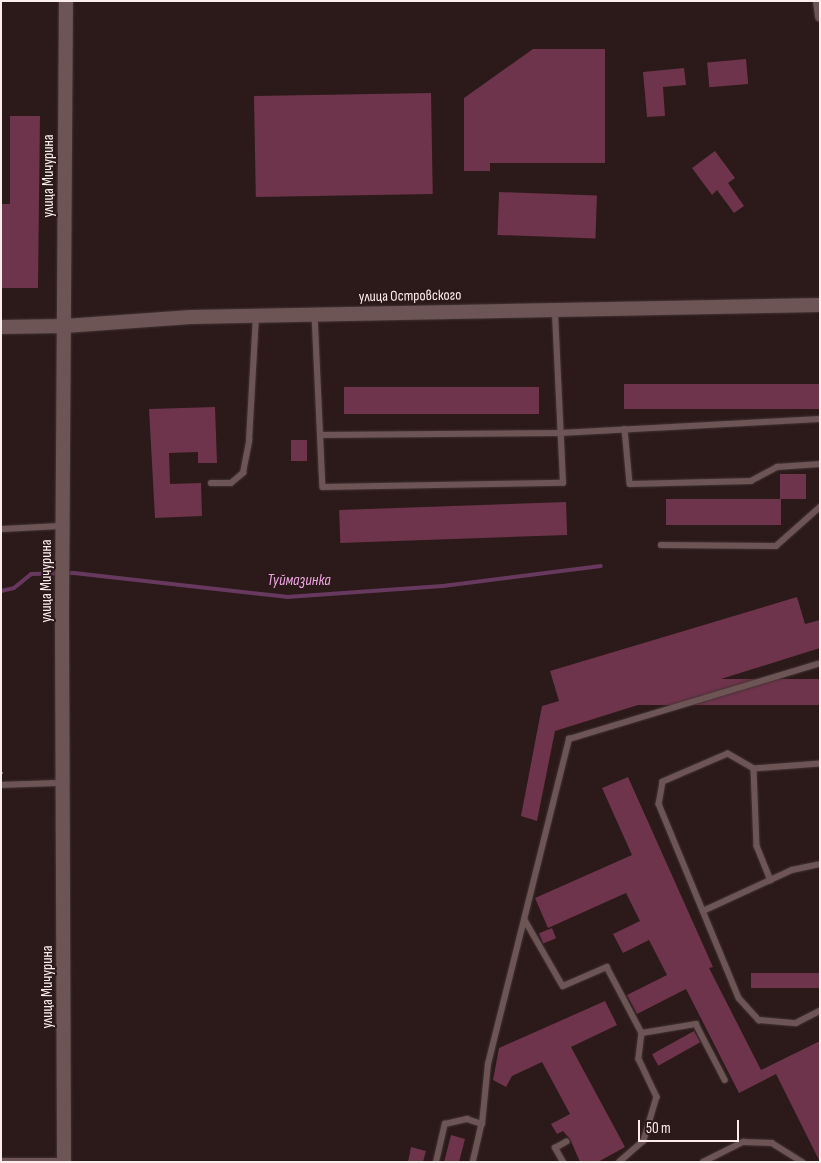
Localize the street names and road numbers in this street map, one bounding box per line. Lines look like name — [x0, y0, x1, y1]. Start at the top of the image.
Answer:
street label: улица Мичурина — [40, 134, 58, 218]
street label: улица Островского — [358, 286, 462, 306]
street label: улица Мичурина — [38, 539, 56, 623]
street label: улица Мичурина — [39, 945, 57, 1029]

